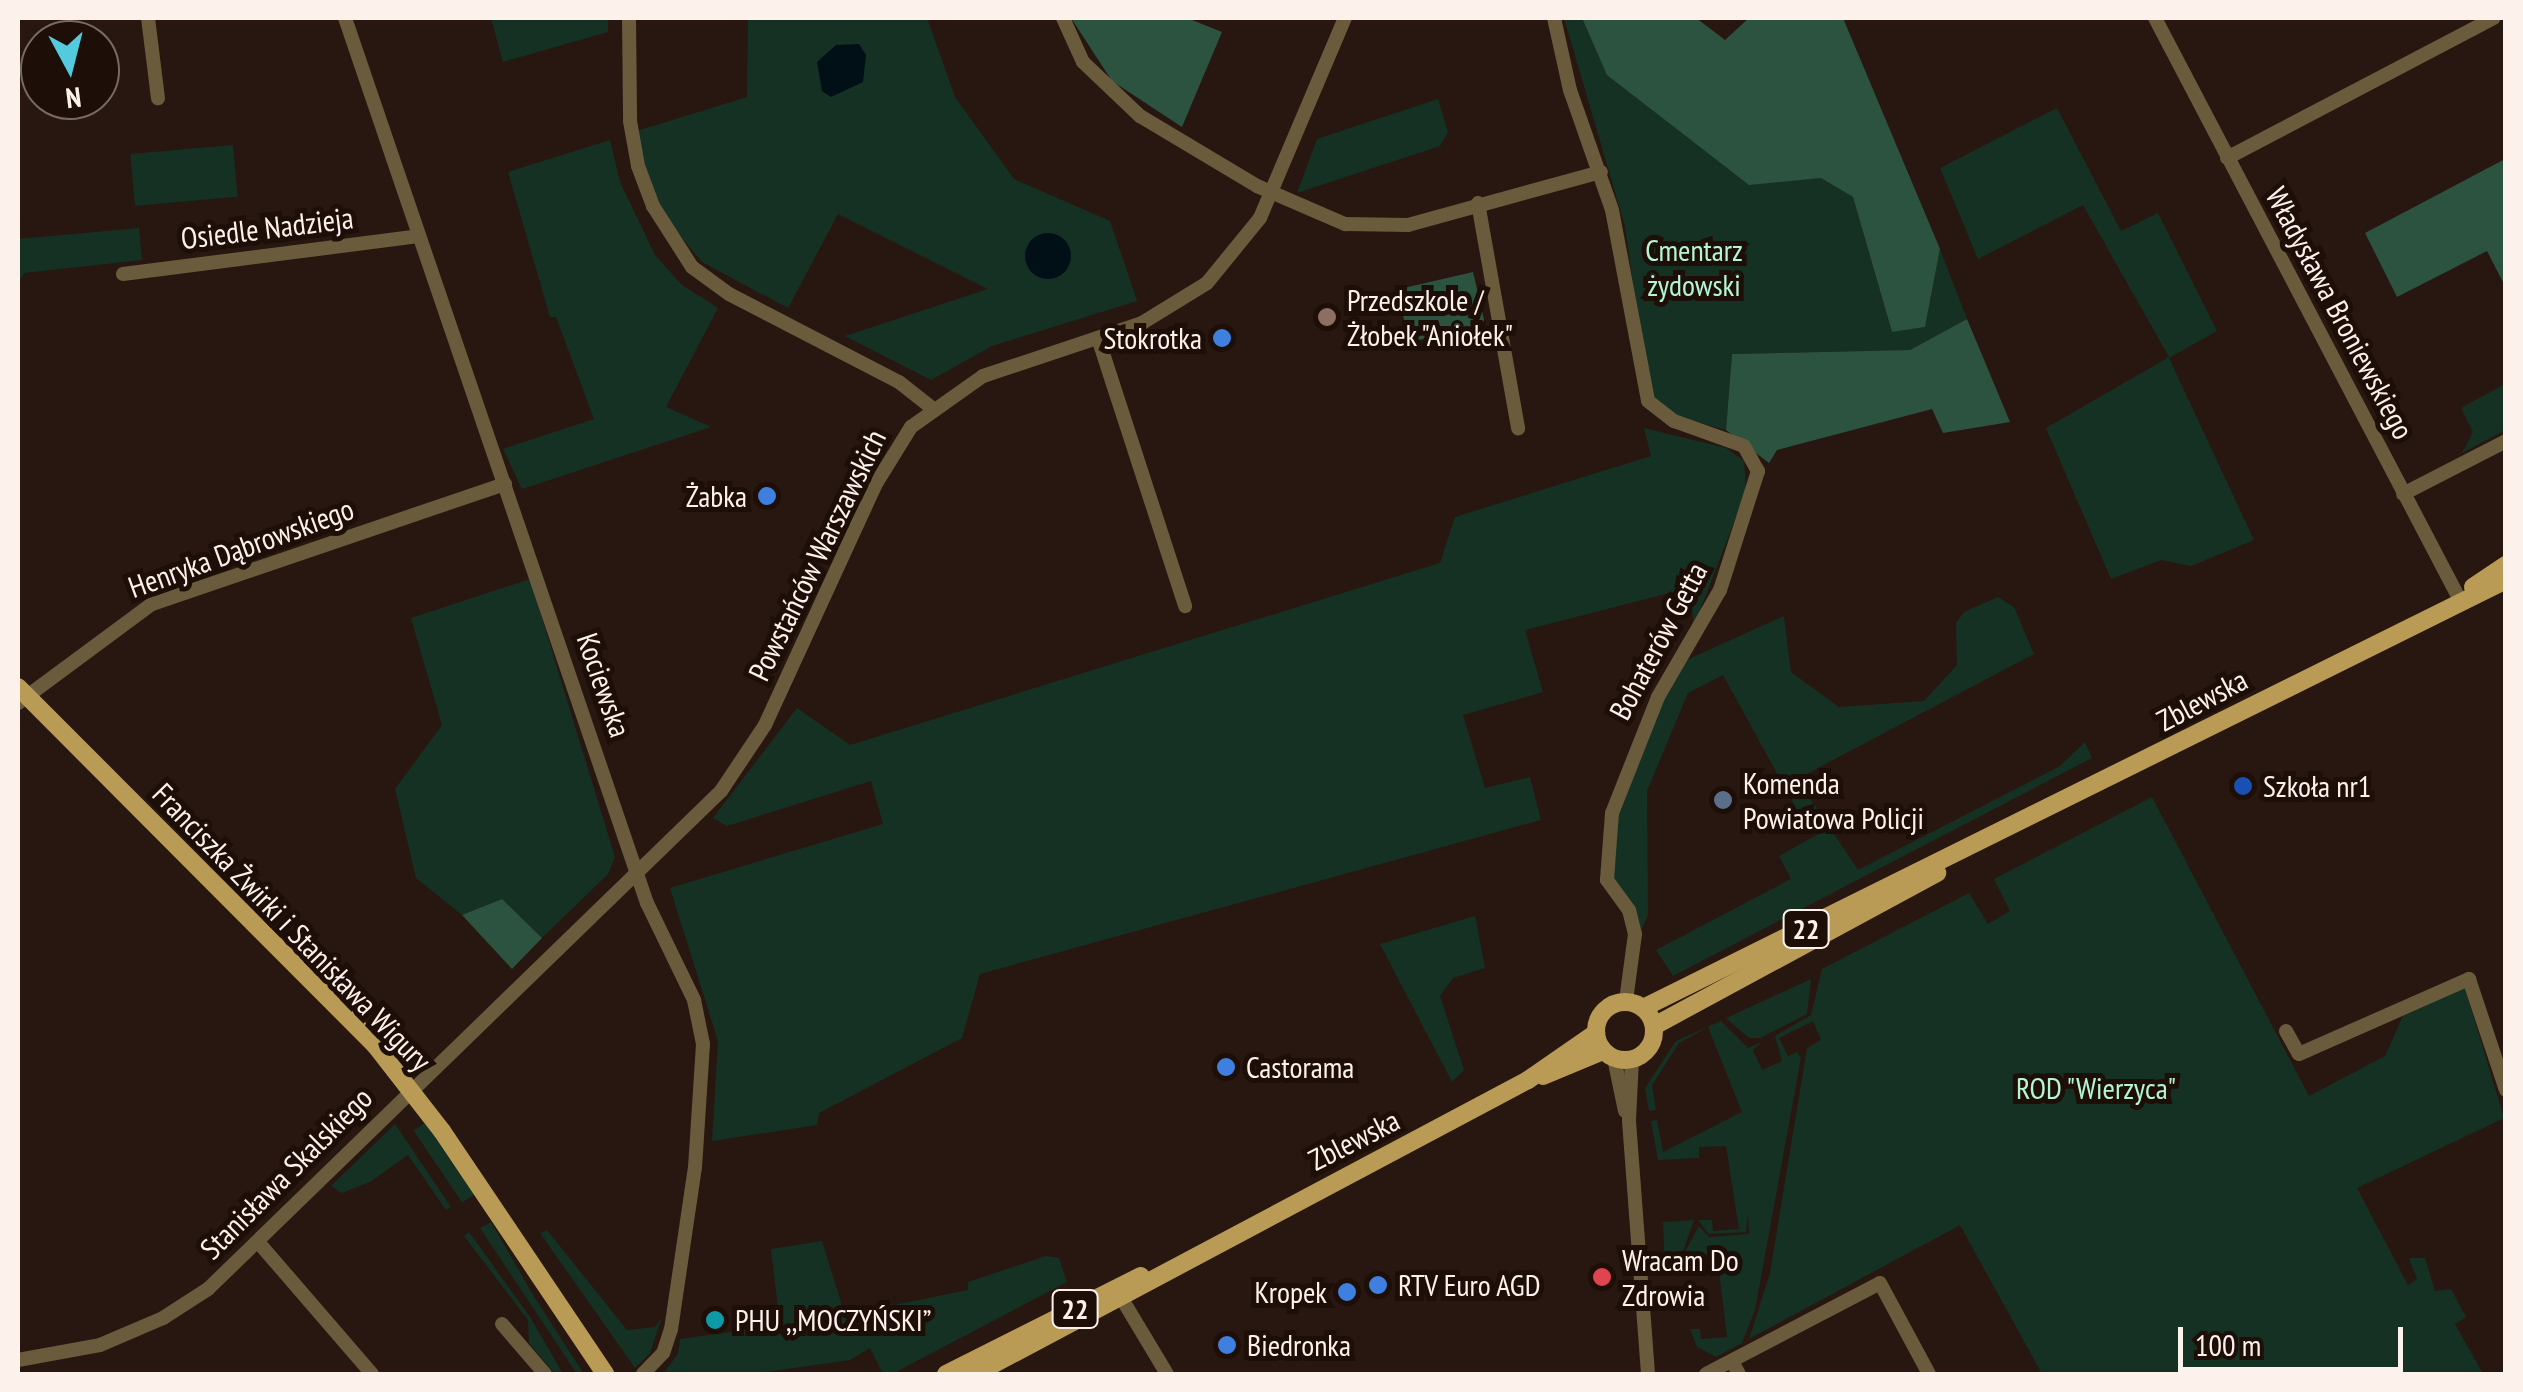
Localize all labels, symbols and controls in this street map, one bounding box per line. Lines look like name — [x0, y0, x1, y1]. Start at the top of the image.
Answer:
north arrow — [20, 20, 120, 120]
text: N — [64, 79, 83, 118]
street label: Władysława Broniewskiego — [2258, 181, 2422, 445]
street label: Osiedle Nadzieja — [179, 200, 355, 256]
park label: Cmentarz żydowski — [1645, 232, 1743, 302]
place label: Przedszkole / Żłobek "Aniołek" — [1347, 282, 1516, 352]
marker: Przedszkole / Żłobek "Aniołek" — [1316, 306, 1338, 328]
place label: Stokrotka — [1103, 320, 1202, 356]
marker: Stokrotka — [1211, 327, 1233, 349]
street label: Powstańców Warszawskich — [740, 423, 894, 687]
place label: Żabka — [686, 478, 747, 514]
marker: Żabka — [756, 485, 778, 507]
street label: Henryka Dąbrowskiego — [124, 491, 358, 605]
street label: Bohaterów Getta — [1601, 556, 1715, 726]
street label: Kociewska — [569, 628, 639, 742]
street label: Zblewska — [2151, 661, 2253, 739]
place label: Komenda Powiatowa Policji — [1743, 765, 1924, 836]
place label: Szkoła nr1 — [2263, 768, 2371, 804]
marker: Szkoła nr1 — [2232, 775, 2254, 797]
street label: Franciszka Żwirki i Stanisława Wigury — [145, 776, 439, 1078]
marker: Komenda Powiatowa Policji — [1712, 789, 1734, 811]
road number: 22 — [1781, 906, 1831, 952]
place label: Castorama — [1246, 1049, 1354, 1085]
marker: Castorama — [1215, 1056, 1237, 1078]
park label: ROD "Wierzyca" — [2015, 1070, 2177, 1106]
street label: Stanisława Skalskiego — [193, 1080, 379, 1266]
street label: Zblewska — [1303, 1102, 1405, 1178]
place label: Wracam Do Zdrowia — [1622, 1242, 1739, 1312]
marker: Wracam Do Zdrowia — [1591, 1266, 1613, 1288]
place label: RTV Euro AGD — [1398, 1267, 1542, 1303]
place label: Kropek — [1255, 1274, 1327, 1310]
marker: RTV Euro AGD — [1367, 1274, 1389, 1296]
marker: Kropek — [1336, 1281, 1358, 1303]
road number: 22 — [1050, 1286, 1100, 1332]
place label: PHU ,,MOCZYŃSKI” — [735, 1302, 932, 1338]
scale bar — [2183, 1307, 2408, 1369]
marker: PHU ,,MOCZYŃSKI” — [704, 1309, 726, 1331]
text: 100 m — [2195, 1325, 2261, 1364]
place label: Biedronka — [1247, 1327, 1351, 1363]
marker: Biedronka — [1216, 1334, 1238, 1356]

